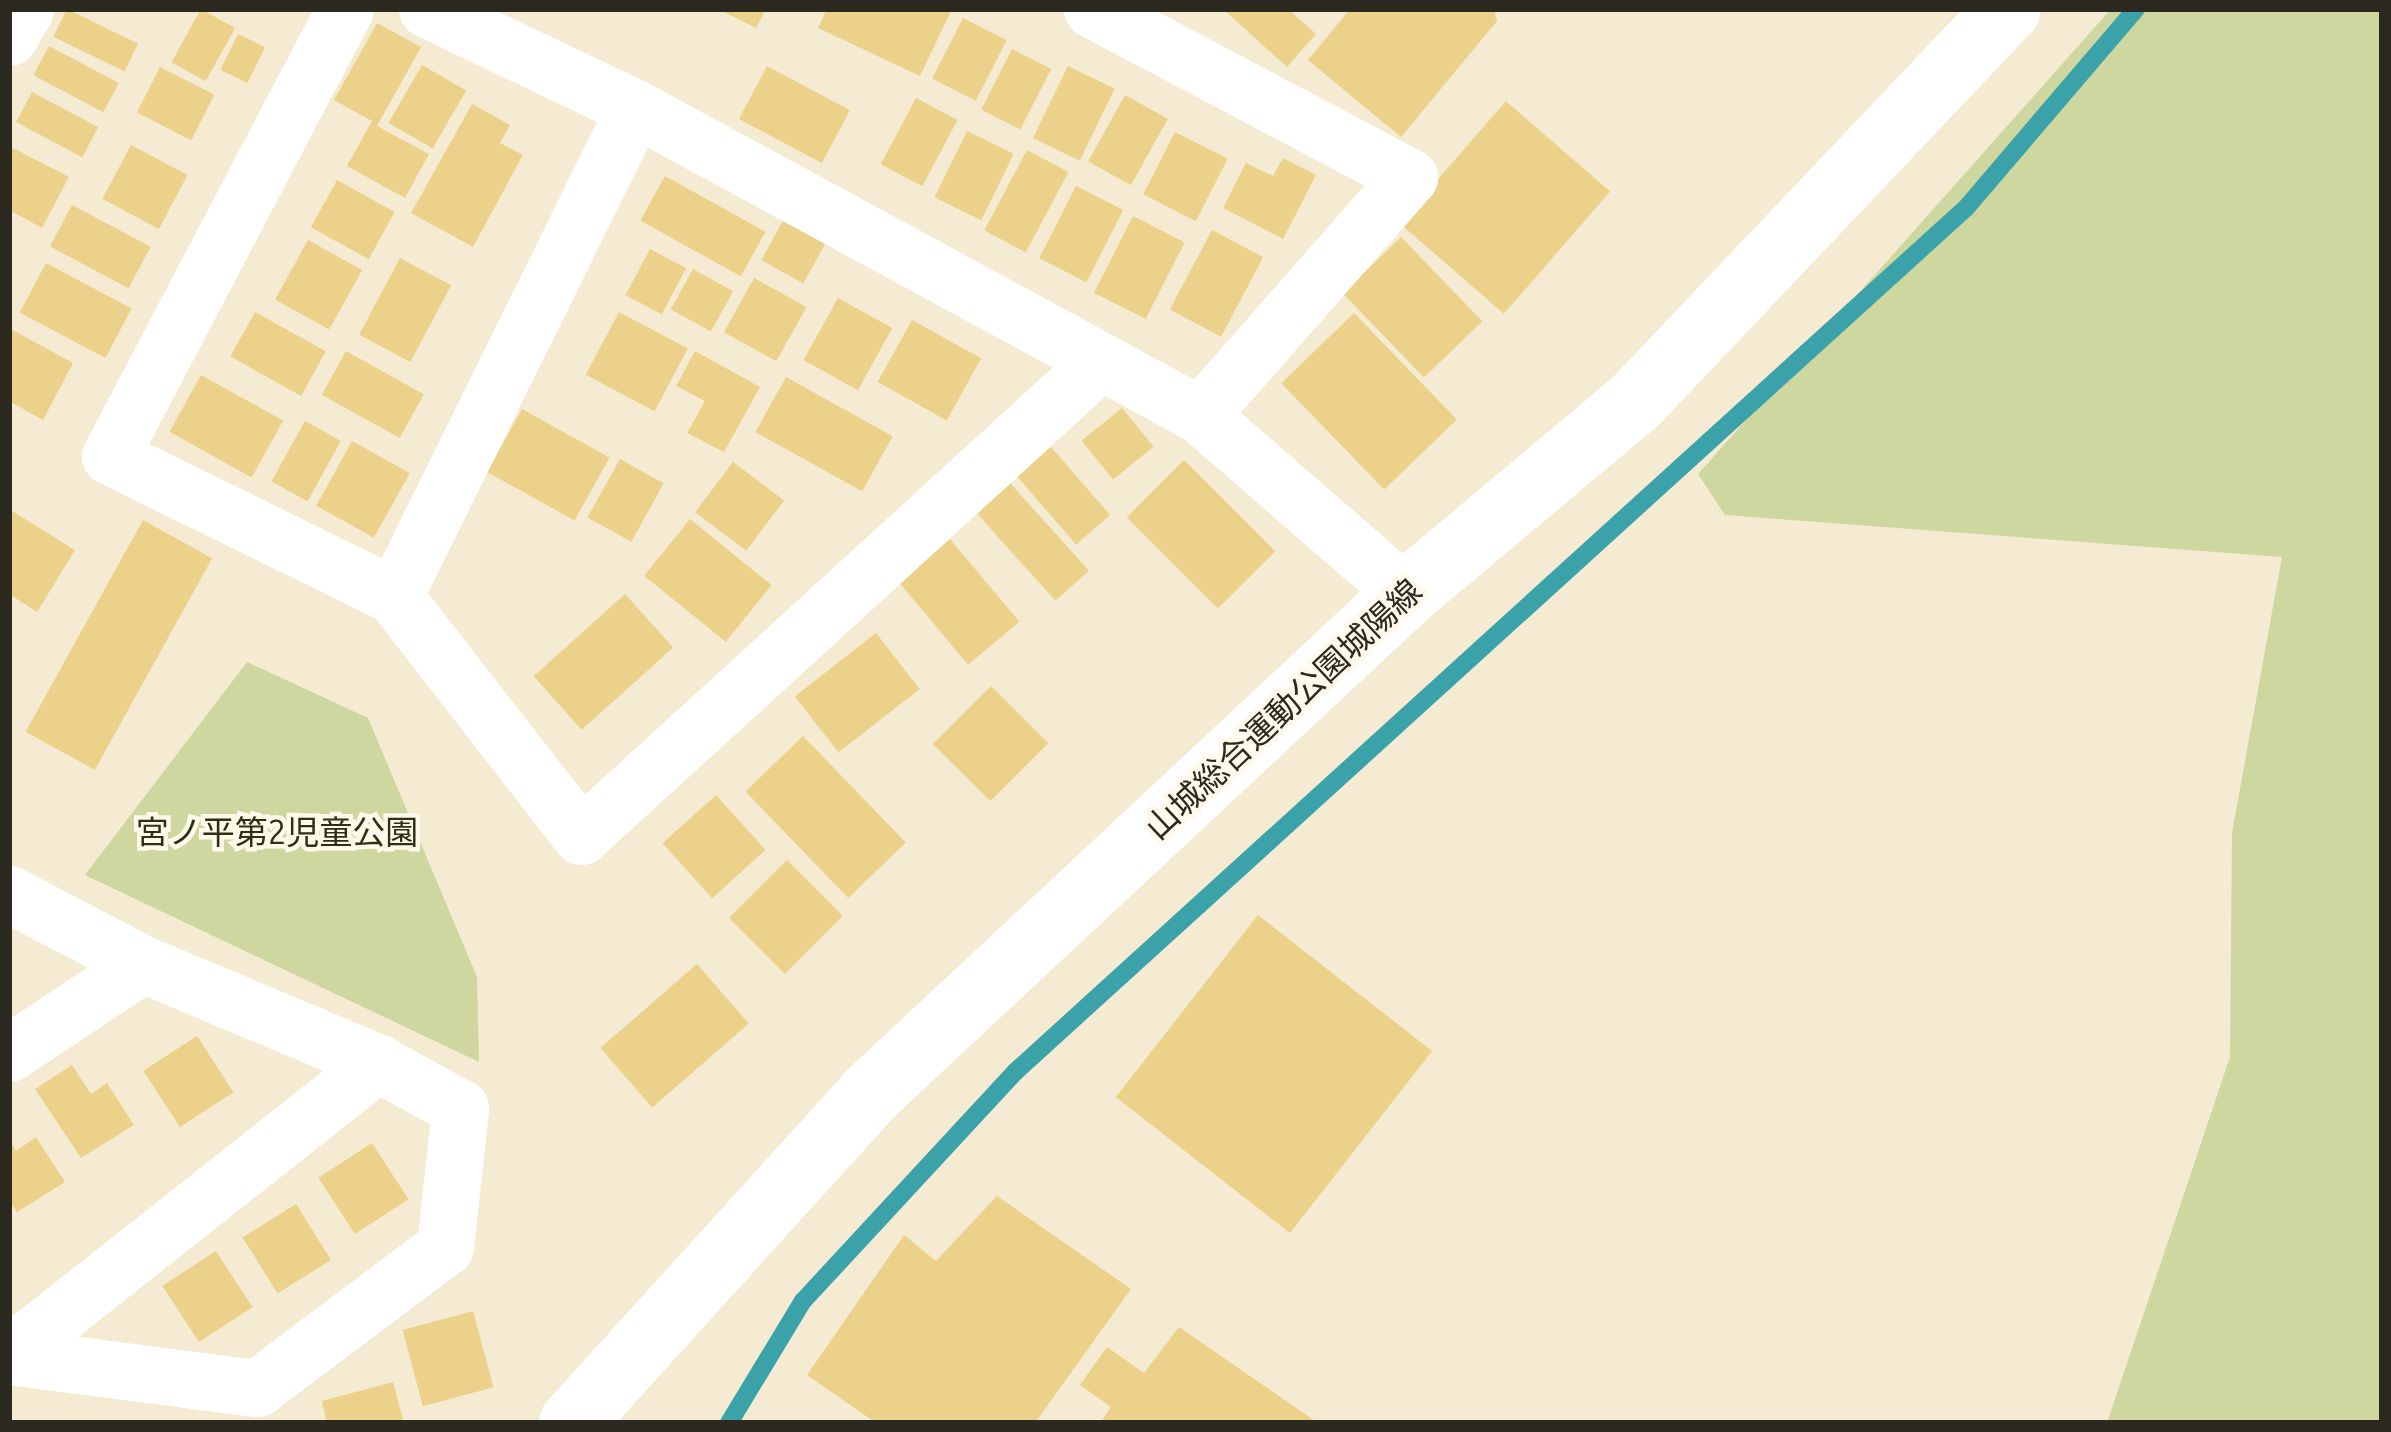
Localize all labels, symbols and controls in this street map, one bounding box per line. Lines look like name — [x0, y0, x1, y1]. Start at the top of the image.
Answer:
street label: 山城総合運動公園城陽線 — [1137, 571, 1429, 847]
park label: 宮ノ平第2児童公園 — [136, 812, 418, 852]

